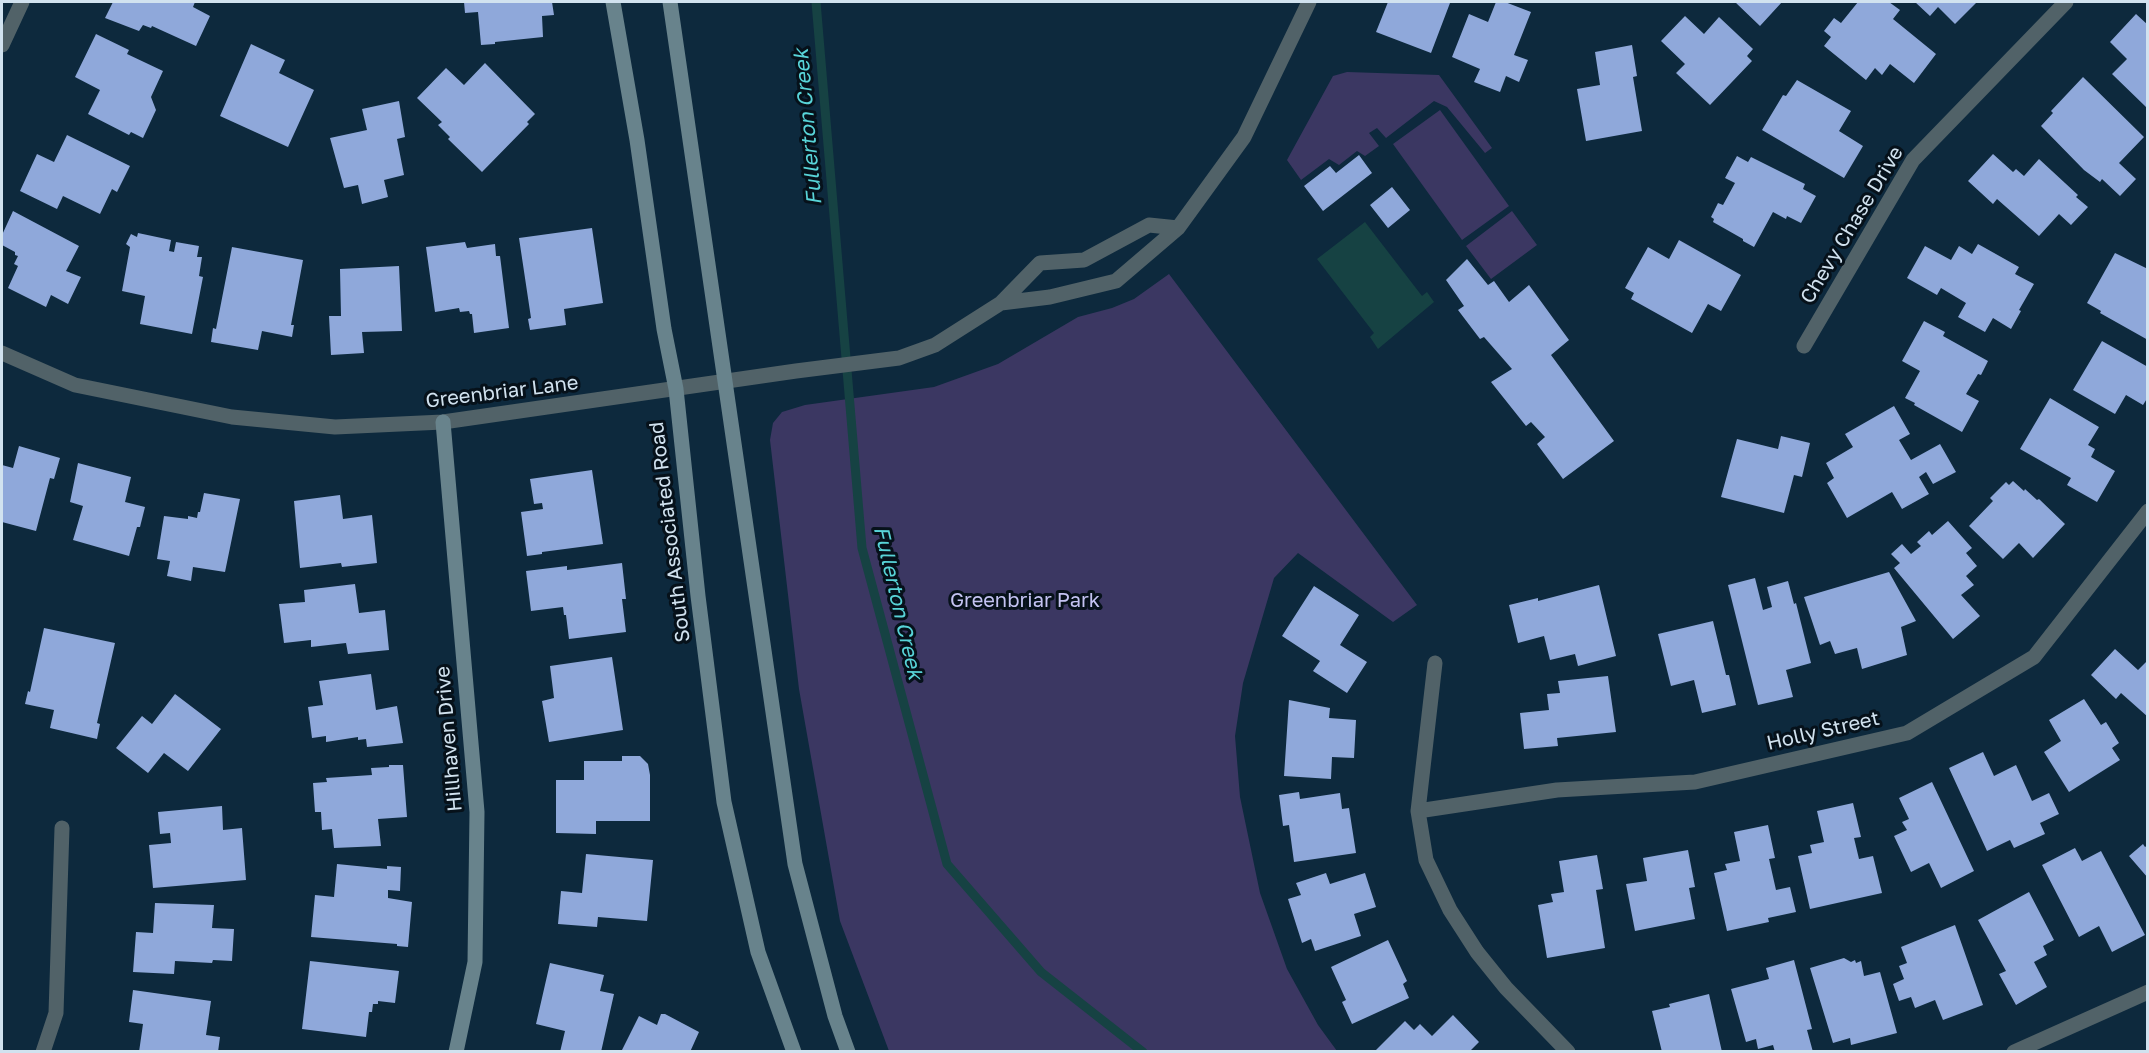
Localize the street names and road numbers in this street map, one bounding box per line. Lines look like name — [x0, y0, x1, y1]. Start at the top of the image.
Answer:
street label: Chevy Chase Drive — [1796, 142, 1908, 308]
street label: Greenbriar Lane — [424, 371, 580, 413]
street label: South Associated Road — [645, 420, 695, 644]
street label: Hillhaven Drive — [431, 665, 467, 813]
street label: Holly Street — [1764, 706, 1882, 756]

